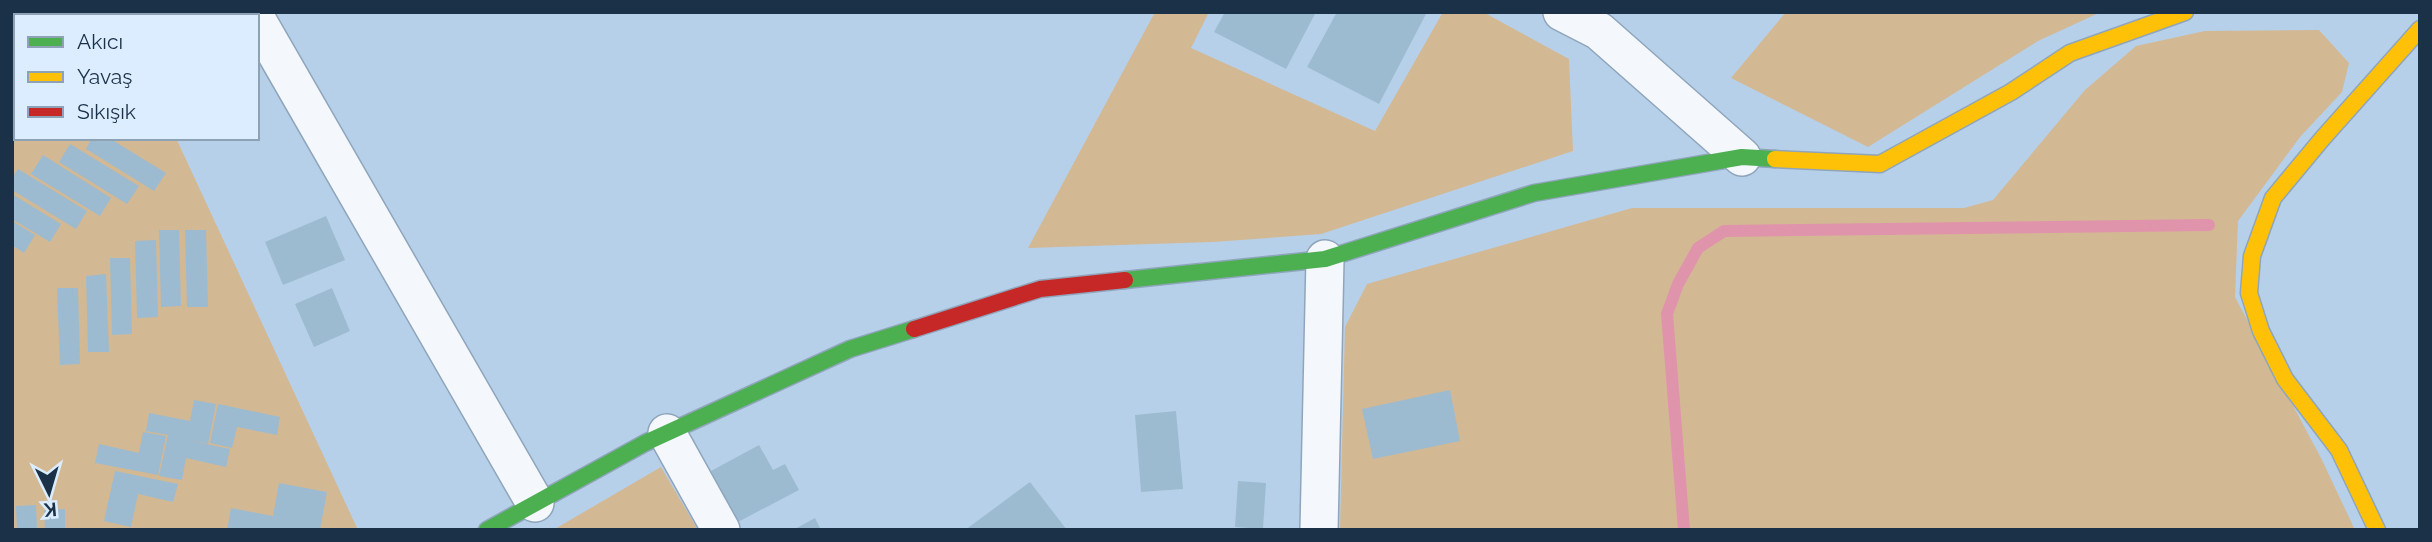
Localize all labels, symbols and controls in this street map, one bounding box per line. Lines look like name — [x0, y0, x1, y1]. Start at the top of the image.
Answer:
legend — [14, 14, 259, 140]
text: Akıcı — [77, 29, 123, 54]
text: Yavaş — [77, 64, 132, 89]
text: Sıkışık — [77, 99, 136, 124]
north arrow — [14, 458, 84, 528]
text: K — [43, 498, 58, 521]

